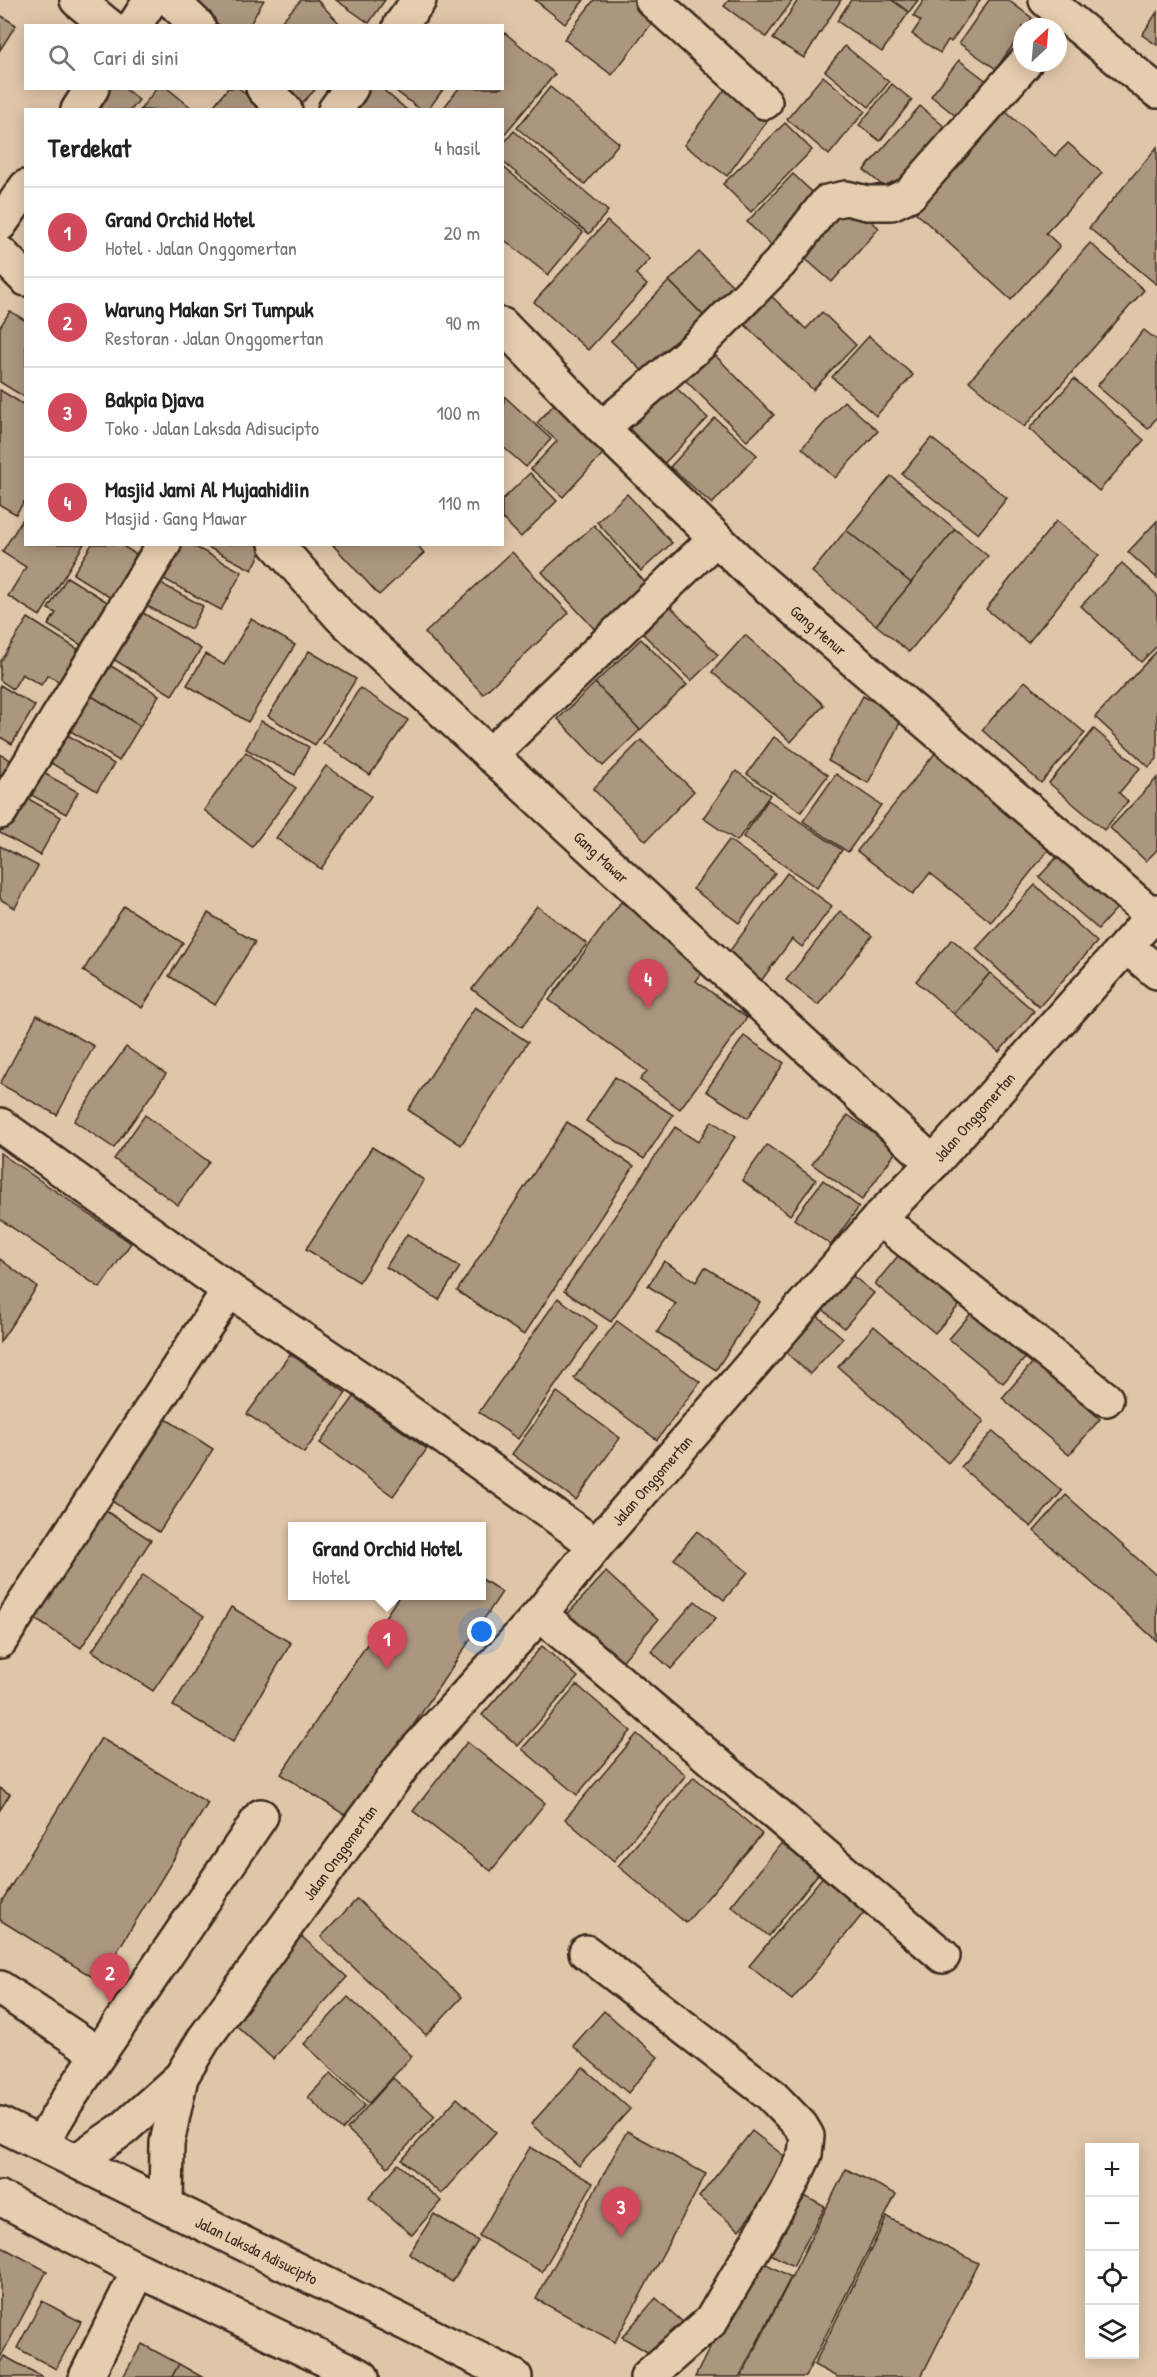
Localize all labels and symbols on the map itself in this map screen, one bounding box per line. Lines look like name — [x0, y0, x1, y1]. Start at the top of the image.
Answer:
north arrow — [1013, 18, 1067, 72]
street label: Gang Menur — [786, 600, 852, 660]
street label: Gang Mawar — [569, 826, 634, 888]
pin: 4 — [628, 960, 668, 1009]
street label: Jalan Onggomertan — [928, 1067, 1020, 1166]
street label: Jalan Onggomertan — [607, 1430, 697, 1530]
your location — [467, 1617, 496, 1646]
pin: 1 — [368, 1620, 406, 1669]
street label: Jalan Onggomertan — [298, 1800, 382, 1905]
pin: 2 — [90, 1954, 130, 2003]
pin: 3 — [602, 2188, 640, 2237]
street label: Jalan Laksda Adisucipto — [192, 2211, 322, 2290]

